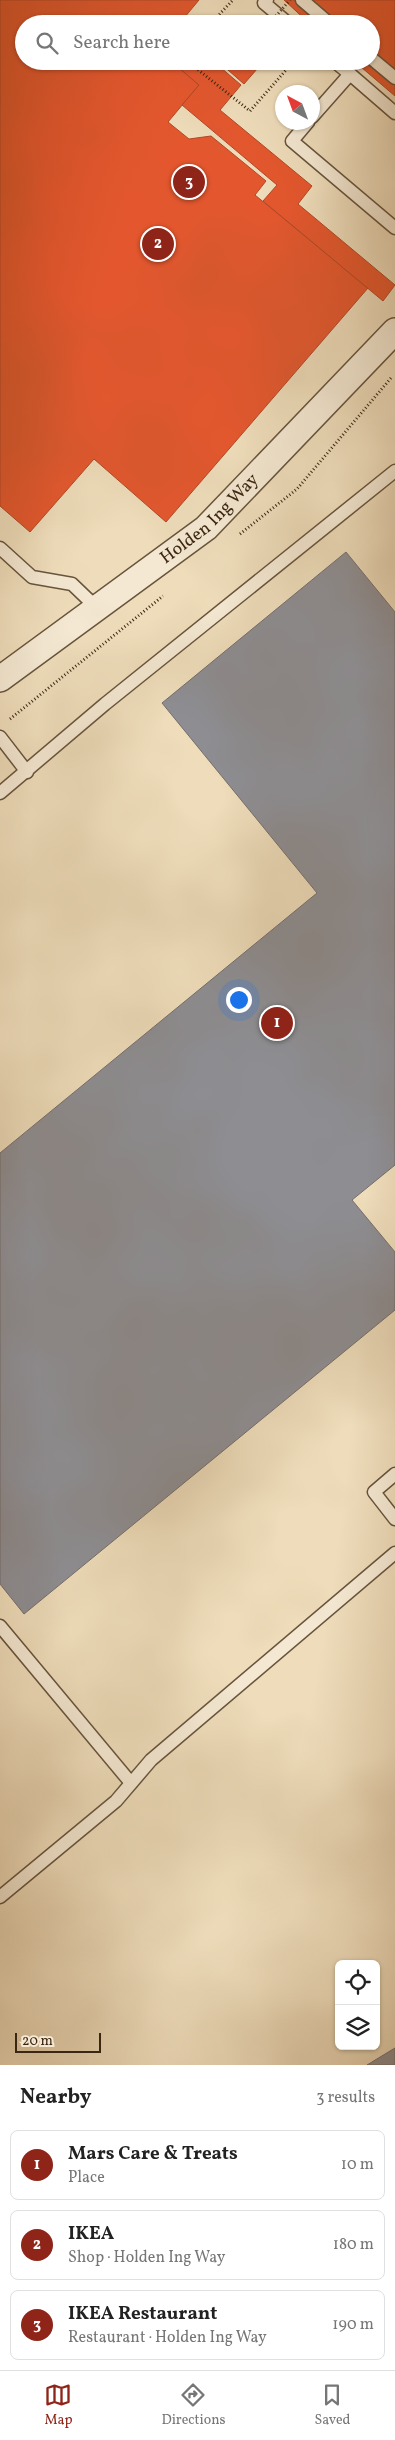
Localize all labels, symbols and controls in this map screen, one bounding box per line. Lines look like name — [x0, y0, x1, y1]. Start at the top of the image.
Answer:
search box — [15, 15, 380, 70]
icon: search — [33, 29, 61, 57]
text: Search here — [73, 30, 170, 56]
north arrow — [275, 85, 320, 130]
pin: 3 — [173, 163, 205, 201]
pin: 2 — [142, 225, 174, 263]
street label: Holden Ing Way — [155, 468, 265, 570]
your location — [226, 987, 252, 1013]
pin: 1 — [261, 1004, 293, 1042]
map controls — [335, 1960, 380, 2050]
button: locate — [335, 1960, 380, 2005]
button: layers — [335, 2005, 380, 2050]
scale bar — [15, 2030, 101, 2053]
text: 20 m — [22, 2032, 53, 2051]
text: Nearby — [20, 2083, 91, 2112]
text: 3 results — [316, 2087, 375, 2109]
text: Mars Care & Treats — [68, 2141, 238, 2167]
text: 1 — [34, 2154, 40, 2176]
text: 10 m — [341, 2154, 374, 2176]
text: Place — [68, 2167, 105, 2189]
text: IKEA — [68, 2221, 114, 2247]
text: 2 — [33, 2234, 41, 2256]
text: 180 m — [333, 2234, 374, 2256]
text: Shop · Holden Ing Way — [68, 2247, 225, 2269]
text: IKEA Restaurant — [68, 2301, 217, 2327]
text: 3 — [33, 2314, 41, 2336]
text: 190 m — [332, 2314, 374, 2336]
text: Restaurant · Holden Ing Way — [68, 2327, 267, 2349]
tab: Map — [44, 2381, 72, 2430]
tab: Directions — [161, 2381, 226, 2430]
tab: Saved — [314, 2381, 351, 2430]

